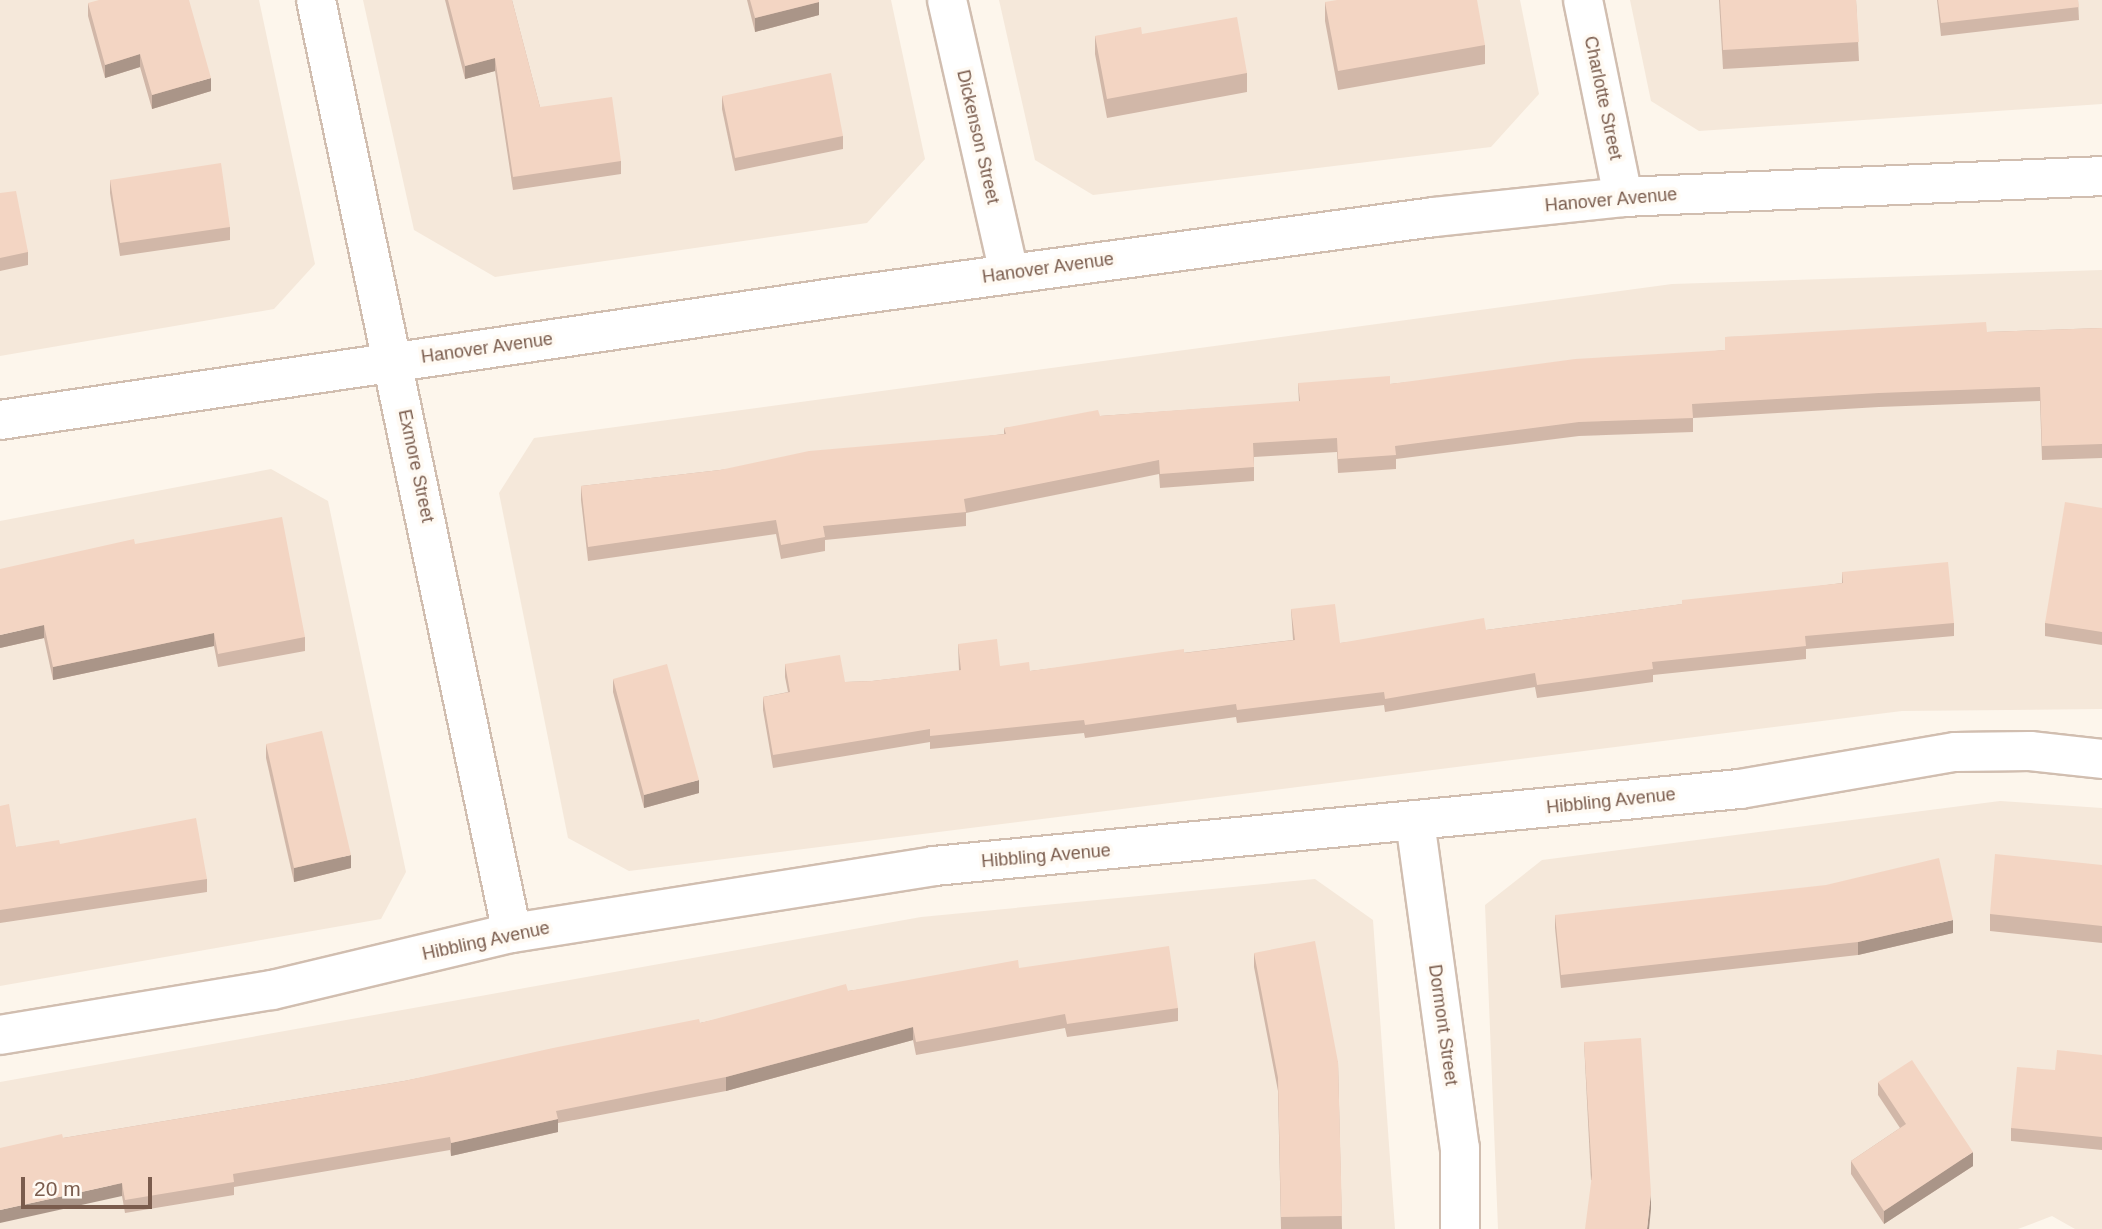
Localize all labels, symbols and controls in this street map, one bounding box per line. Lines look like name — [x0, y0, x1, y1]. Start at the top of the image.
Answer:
street label: Charlotte Street — [1579, 34, 1627, 162]
street label: Dickenson Street — [952, 68, 1004, 206]
street label: Hanover Avenue — [1543, 183, 1679, 217]
street label: Hanover Avenue — [980, 248, 1116, 288]
street label: Hanover Avenue — [419, 328, 555, 368]
street label: Exmore Street — [393, 407, 439, 525]
street label: Hibbling Avenue — [1545, 783, 1677, 819]
street label: Hibbling Avenue — [980, 840, 1112, 872]
street label: Hibbling Avenue — [420, 917, 552, 965]
street label: Dormont Street — [1424, 963, 1462, 1087]
scale bar — [24, 1162, 156, 1206]
text: 20 m — [34, 1177, 81, 1200]

